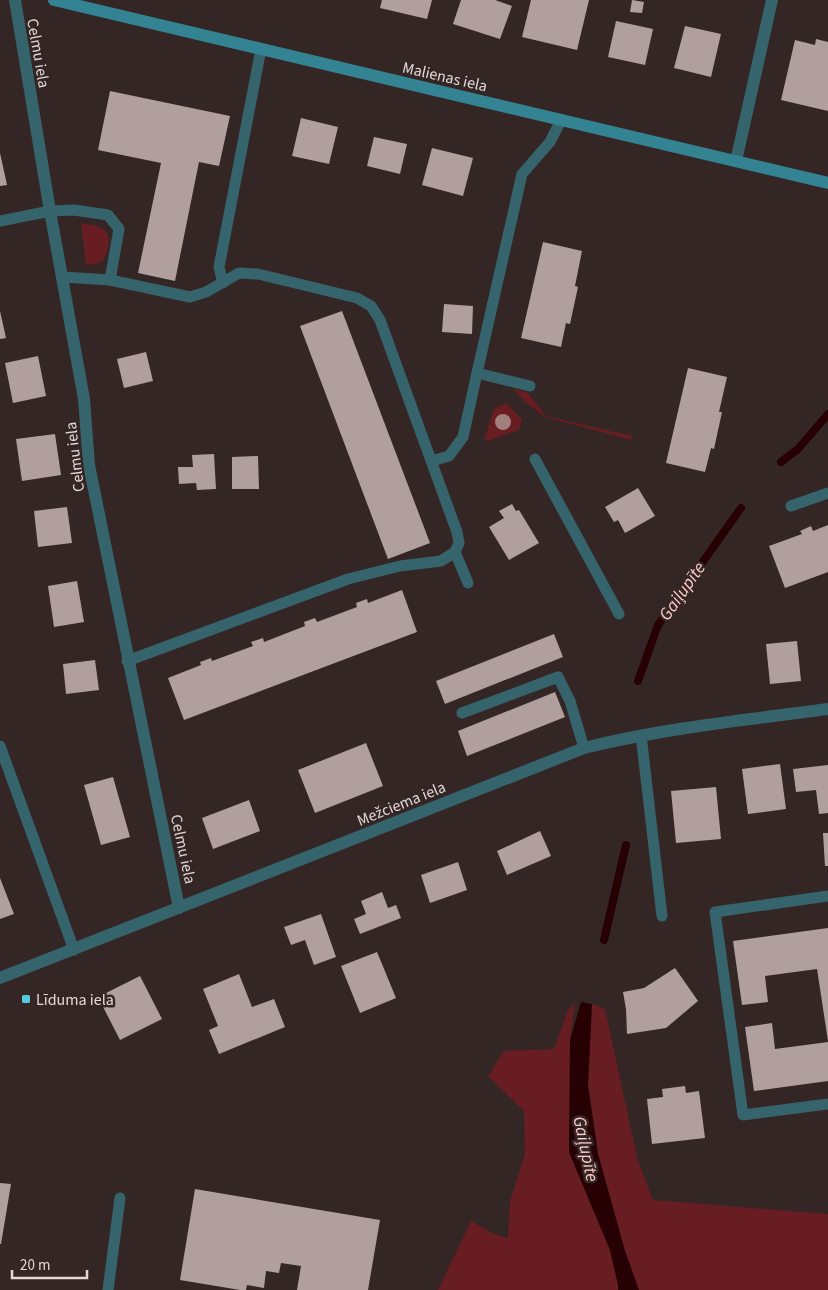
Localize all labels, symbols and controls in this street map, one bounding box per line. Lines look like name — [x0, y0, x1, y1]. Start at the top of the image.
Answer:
street label: Celmu iela — [21, 17, 55, 90]
street label: Malienas iela — [400, 57, 489, 97]
street label: Celmu iela — [60, 421, 90, 493]
water label: Gaiļupīte — [653, 557, 712, 626]
street label: Mežciema iela — [354, 776, 449, 832]
street label: Celmu iela — [165, 813, 201, 886]
place label: Līduma iela — [36, 989, 114, 1011]
marker: Līduma iela — [20, 993, 32, 1005]
water label: Gaiļupīte — [566, 1114, 605, 1185]
scale bar — [12, 1248, 88, 1280]
text: 20 m — [20, 1255, 50, 1276]

